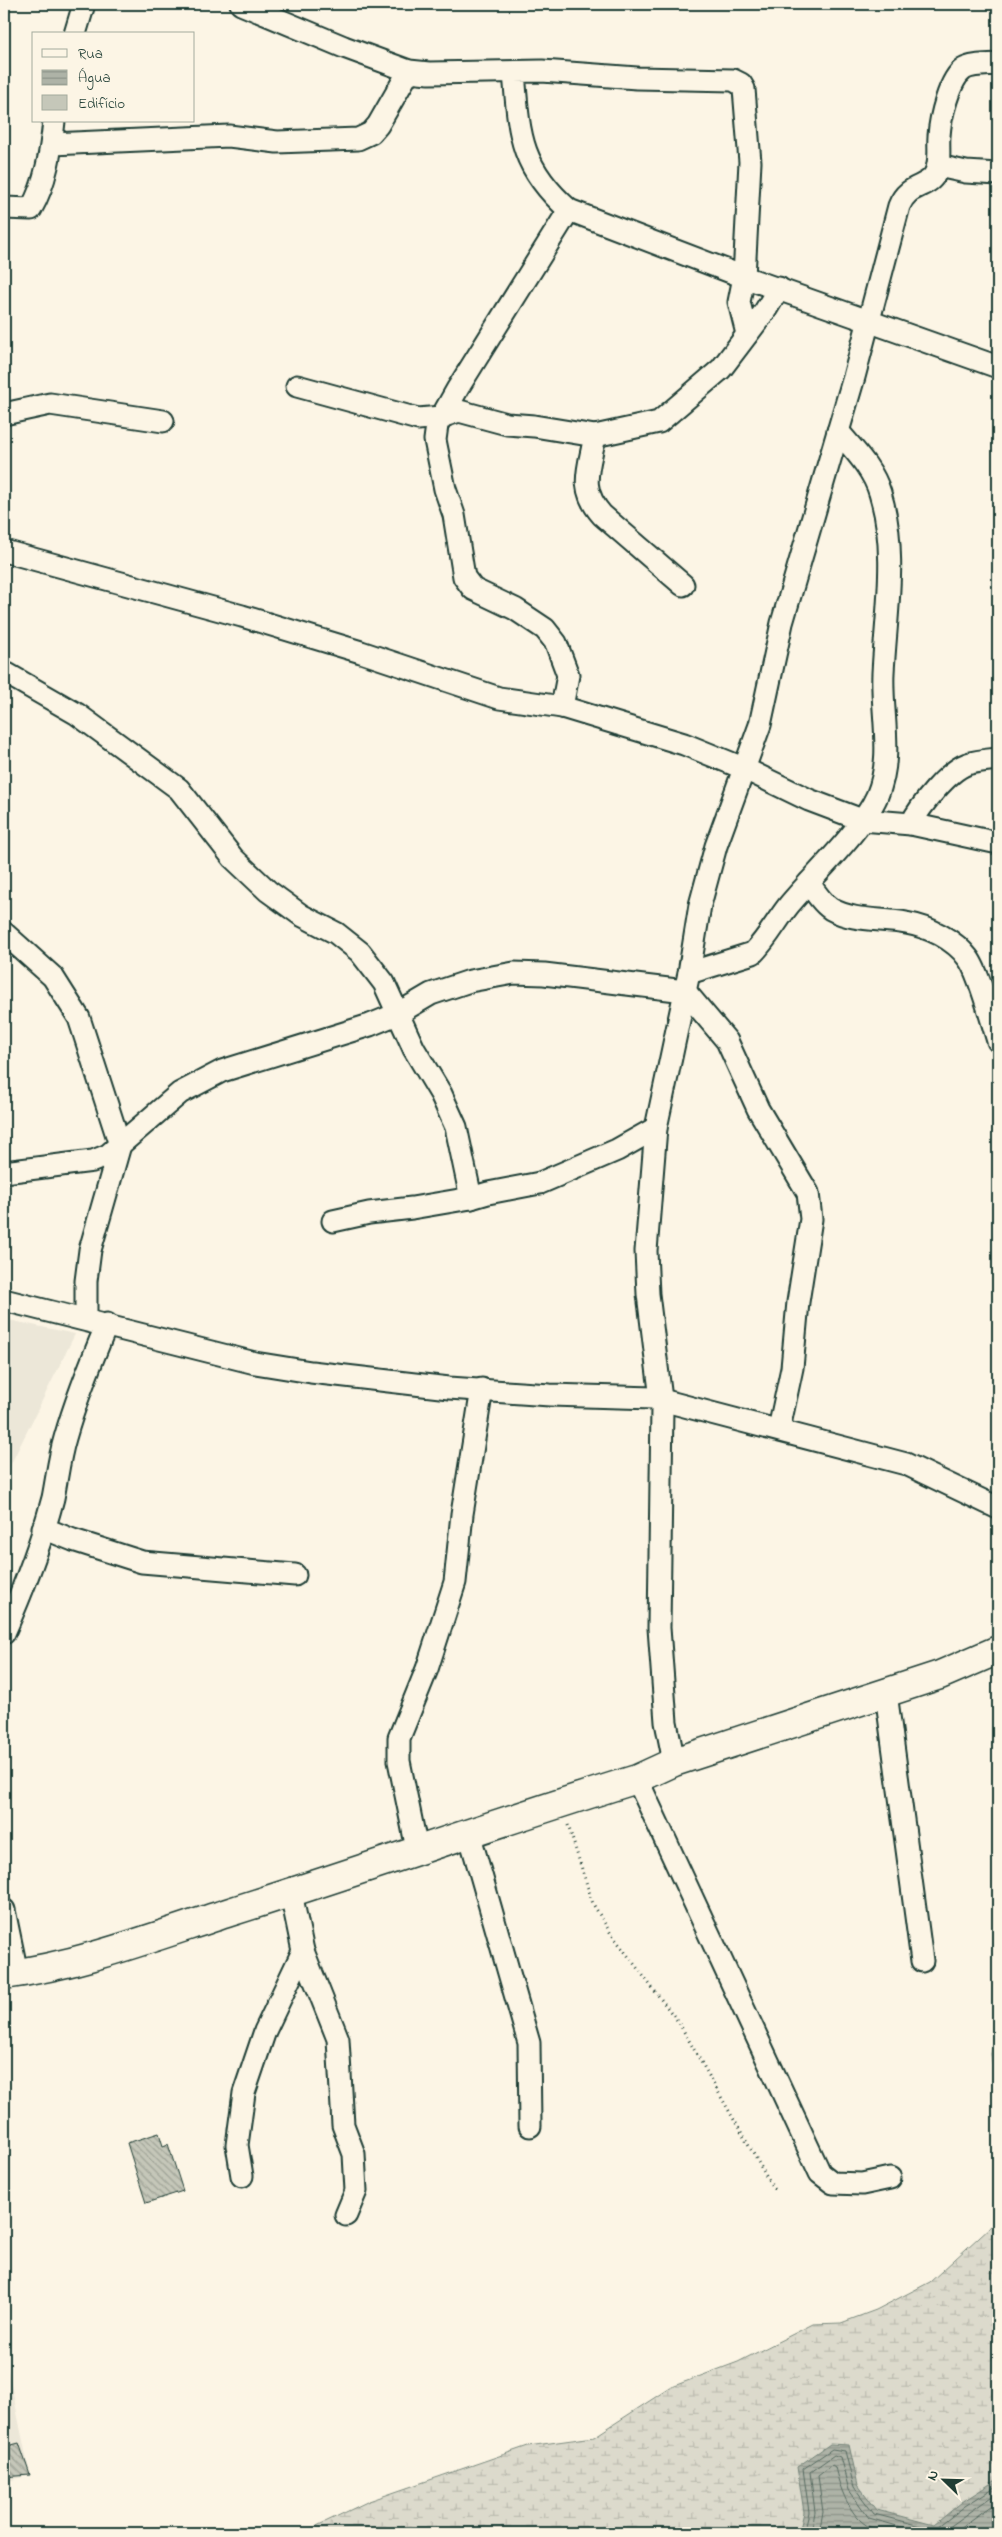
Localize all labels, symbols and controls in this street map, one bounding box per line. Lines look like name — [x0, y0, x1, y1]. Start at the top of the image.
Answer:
legend — [32, 32, 195, 122]
text: Rua — [78, 43, 103, 65]
text: Água — [78, 67, 111, 90]
text: Edifício — [78, 93, 125, 115]
north arrow — [920, 2454, 970, 2504]
text: N — [922, 2467, 945, 2484]

